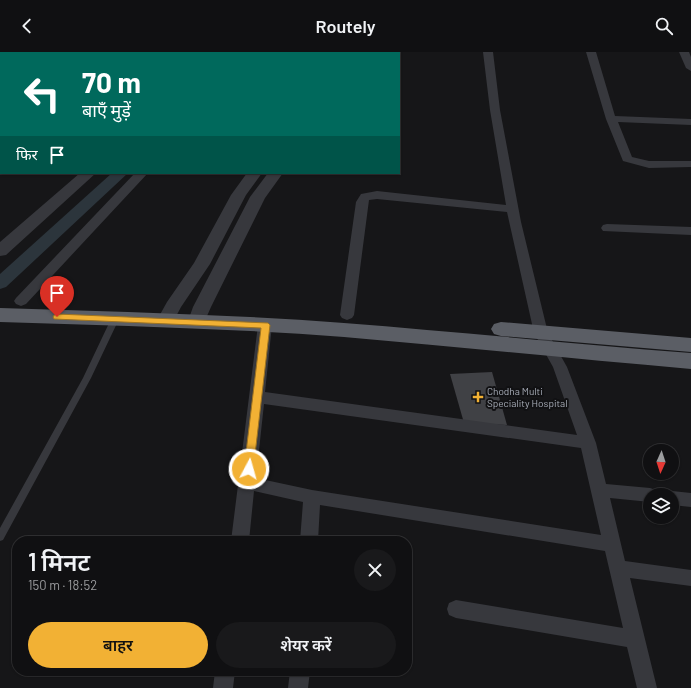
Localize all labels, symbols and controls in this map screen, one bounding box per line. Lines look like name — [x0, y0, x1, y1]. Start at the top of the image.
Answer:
icon: back — [16, 15, 38, 37]
text: Routely — [315, 15, 376, 37]
icon: search — [653, 15, 675, 37]
text: 70 m — [82, 65, 141, 99]
icon: left — [16, 68, 68, 120]
text: बाएँ मुड़ें — [82, 99, 131, 121]
icon: arrive — [46, 144, 68, 166]
text: फिर — [16, 145, 38, 163]
pin — [40, 276, 74, 317]
icon: arrive — [46, 282, 68, 304]
place label: Chodha Multi Speciality Hospital — [487, 385, 568, 409]
marker: Chodha Multi Speciality Hospital — [472, 391, 484, 403]
north arrow — [643, 444, 679, 480]
map controls — [643, 444, 679, 524]
position arrow — [228, 448, 270, 490]
button: layers — [643, 488, 679, 524]
text: 1 मिनट — [28, 547, 90, 576]
button: close — [354, 549, 396, 591]
text: 150 m · 18:52 — [28, 577, 97, 593]
button: बाहर — [28, 622, 208, 668]
button: शेयर करें — [216, 622, 396, 668]

